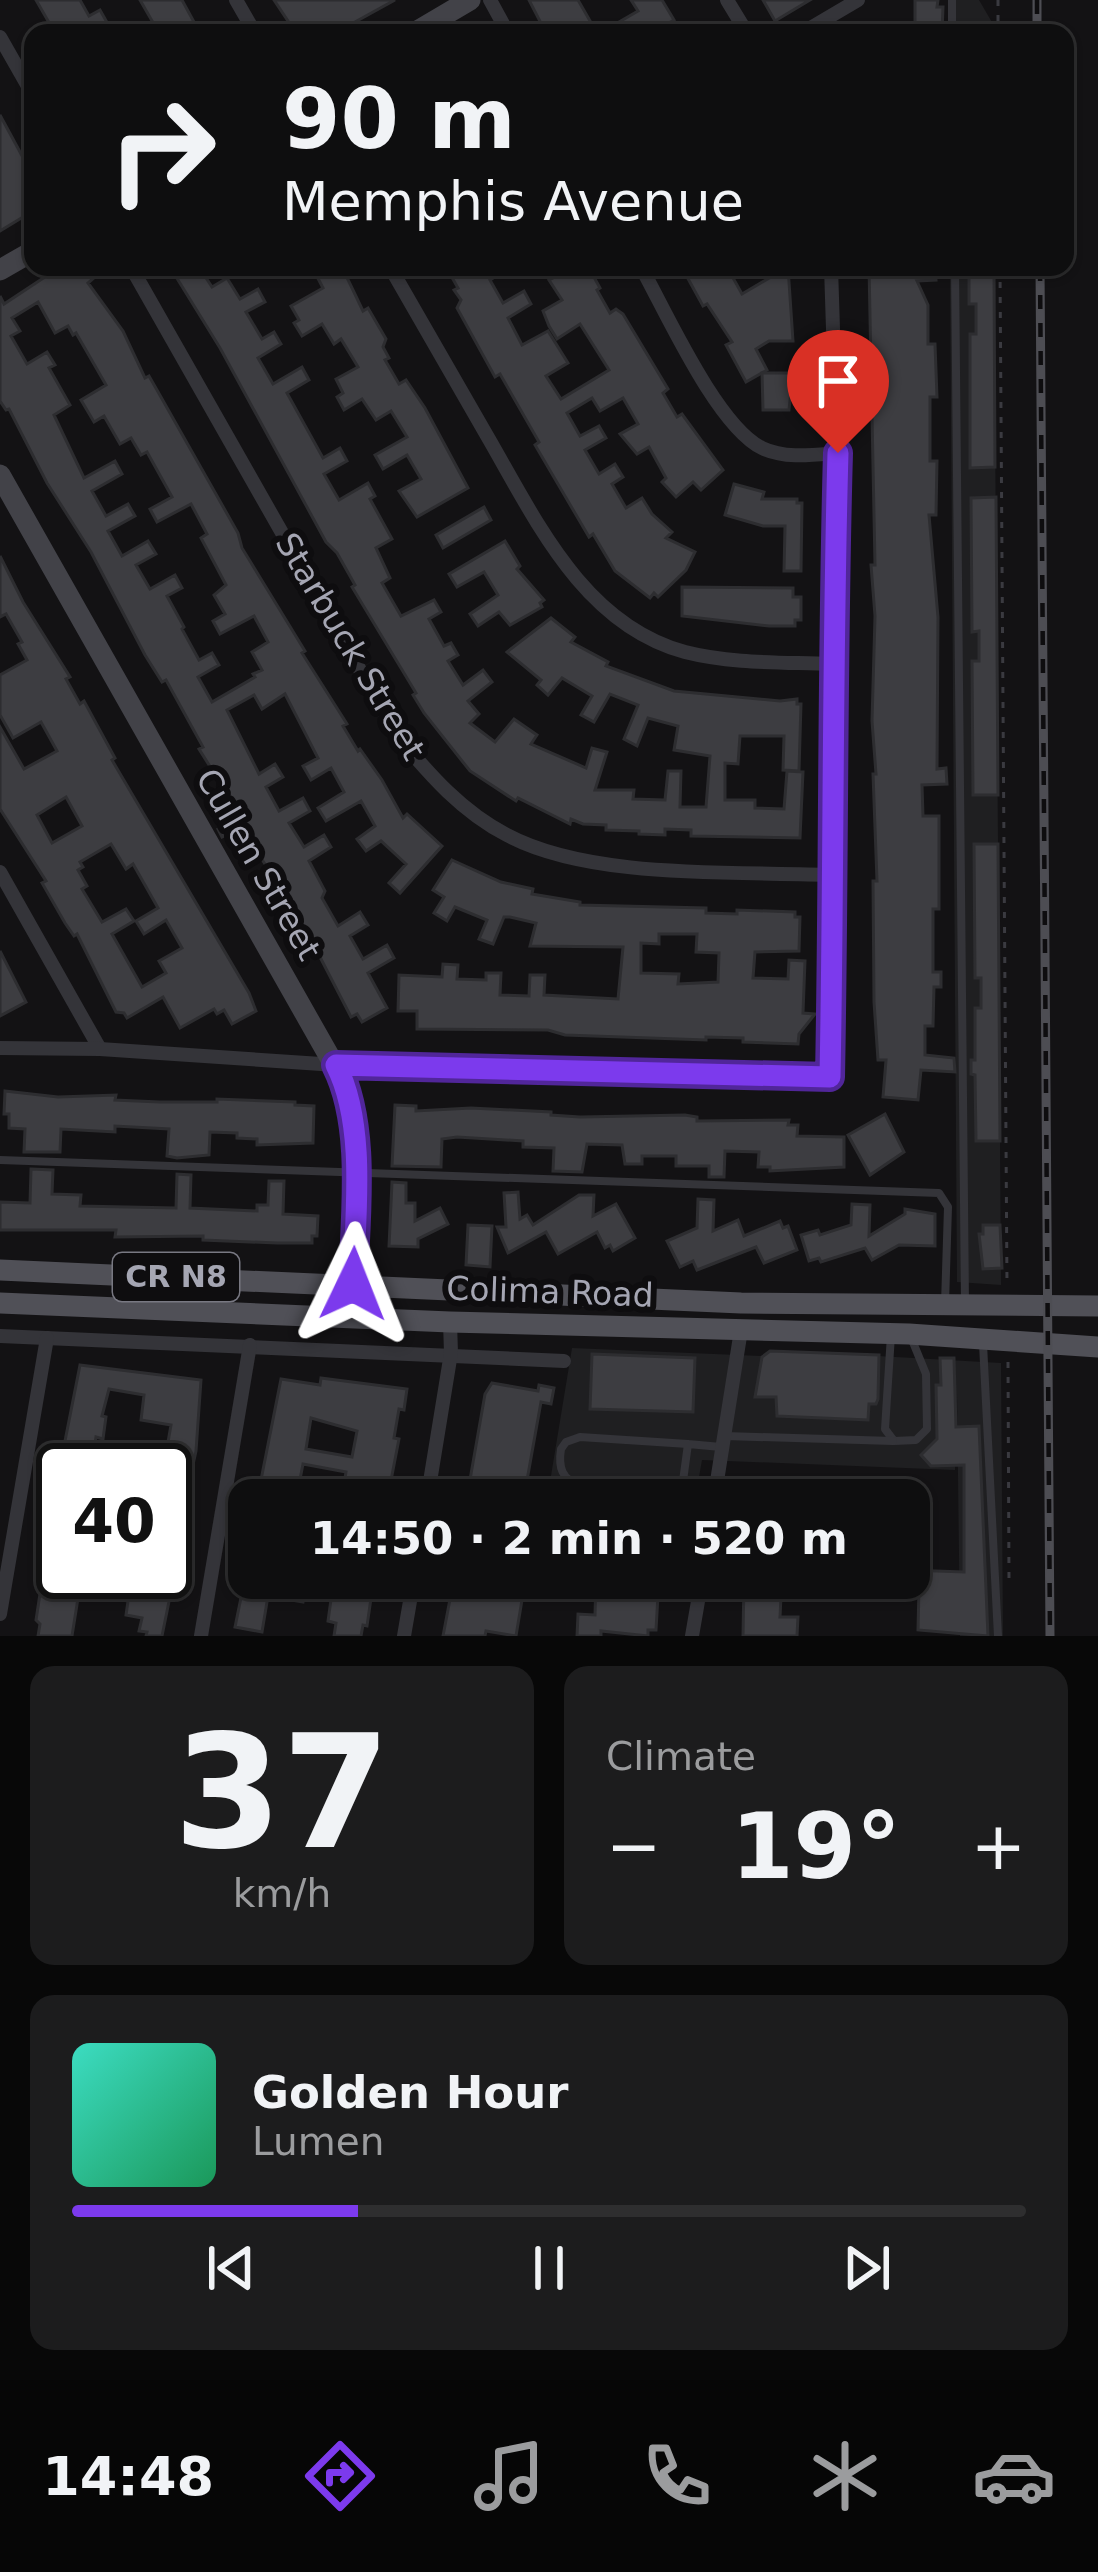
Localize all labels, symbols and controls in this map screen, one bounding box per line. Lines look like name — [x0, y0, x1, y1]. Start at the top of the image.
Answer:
text: 90 m — [282, 70, 516, 168]
icon: right — [84, 72, 240, 228]
text: Memphis Avenue — [282, 170, 744, 233]
pin — [787, 330, 889, 453]
icon: arrive — [805, 348, 871, 414]
street label: Starbuck Street — [268, 526, 434, 767]
street label: Cullen Street — [188, 762, 329, 967]
position arrow — [290, 1221, 416, 1347]
road number: CR N8 — [113, 1253, 239, 1301]
street label: Colima Road — [446, 1268, 654, 1315]
speed limit sign: 40 — [36, 1443, 192, 1599]
text: 14:50 · 2 min · 520 m — [310, 1512, 848, 1565]
text: 37 — [173, 1702, 391, 1884]
text: Climate — [606, 1734, 756, 1779]
text: 19° — [731, 1794, 901, 1899]
text: − — [606, 1808, 661, 1885]
text: + — [971, 1808, 1026, 1885]
text: km/h — [233, 1871, 331, 1916]
text: Golden Hour — [252, 2066, 569, 2119]
text: Lumen — [252, 2119, 384, 2164]
icon: previous — [198, 2235, 264, 2301]
icon: pause — [516, 2235, 582, 2301]
icon: next — [834, 2235, 900, 2301]
icon: directions — [298, 2434, 382, 2518]
icon: music — [467, 2434, 551, 2518]
icon: phone — [635, 2434, 719, 2518]
icon: climate — [803, 2434, 887, 2518]
icon: car — [972, 2434, 1056, 2518]
text: 14:48 — [42, 2445, 214, 2508]

